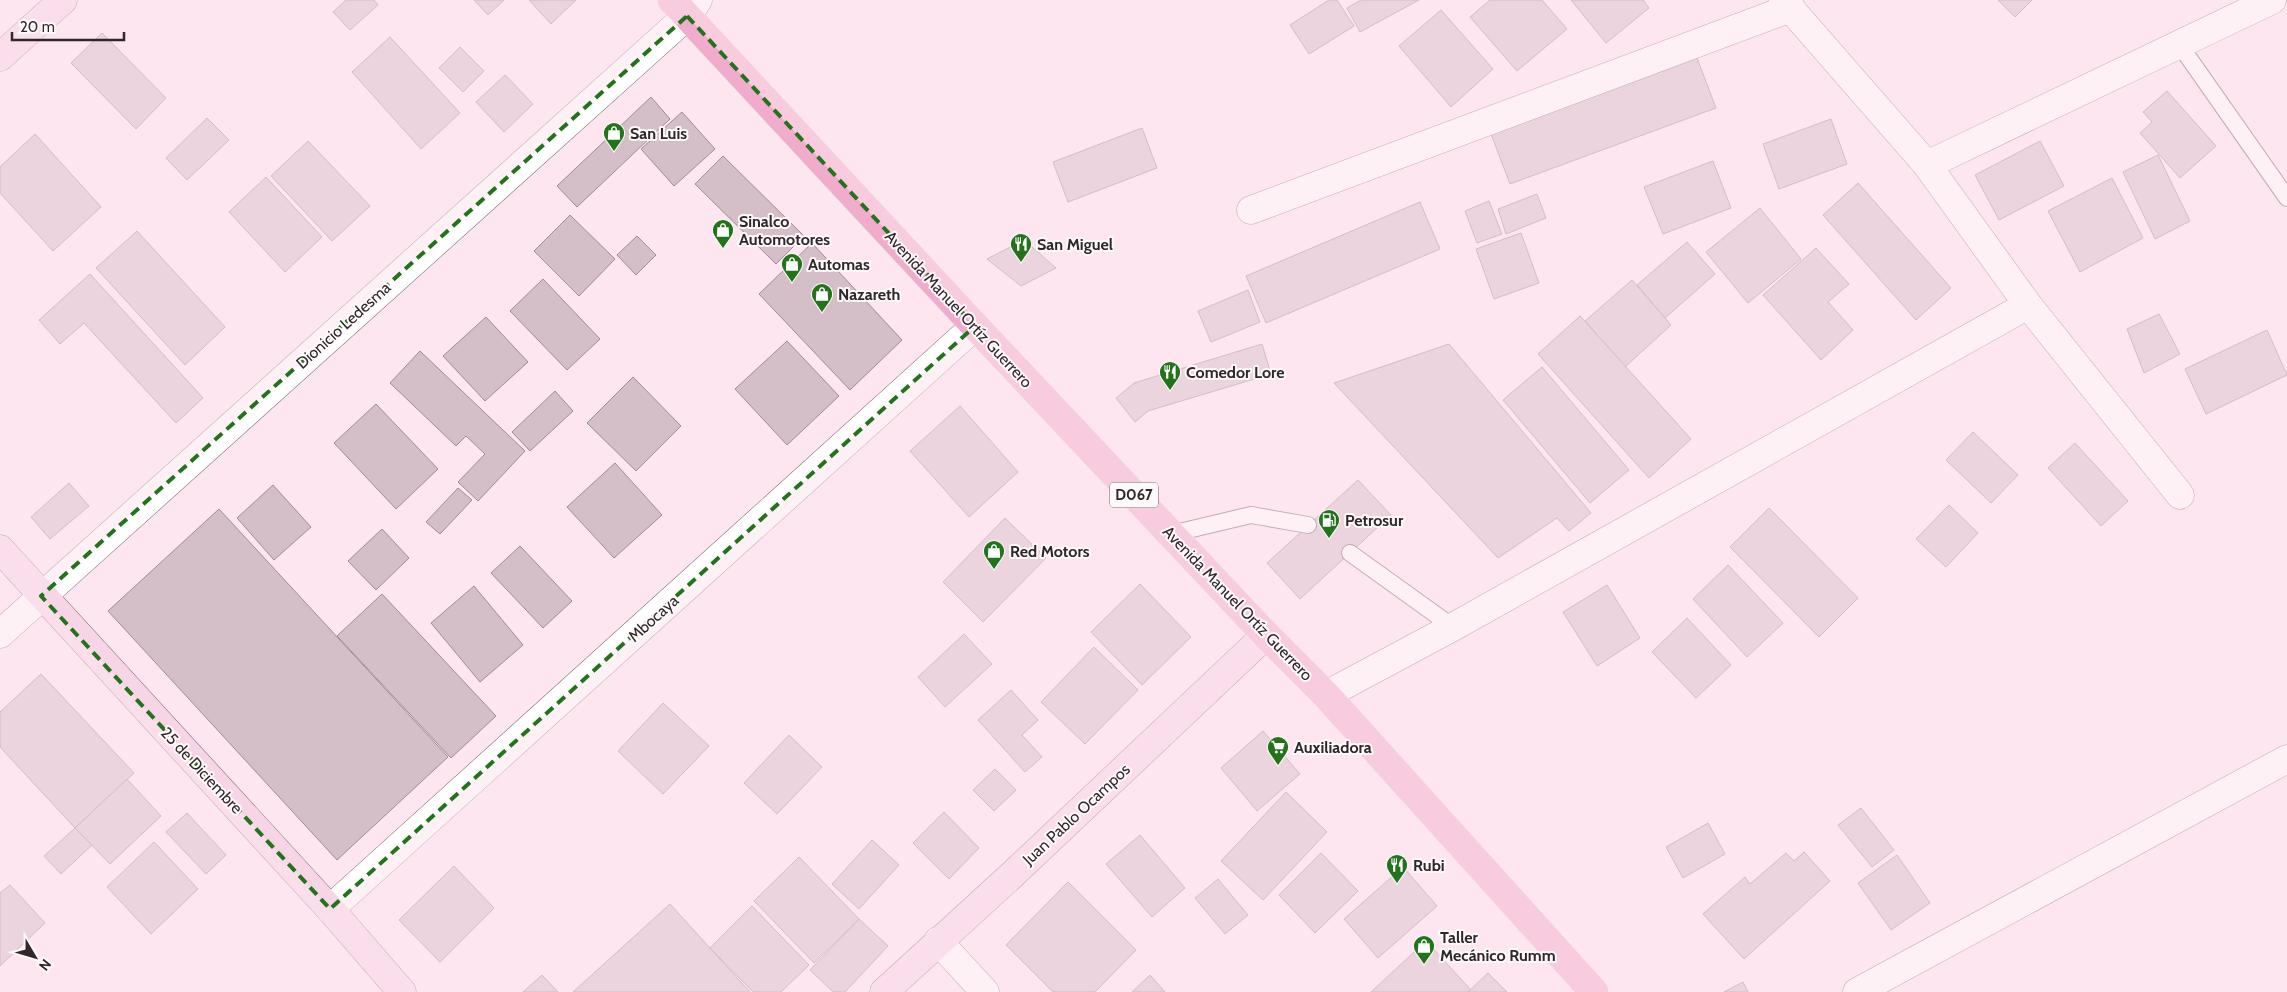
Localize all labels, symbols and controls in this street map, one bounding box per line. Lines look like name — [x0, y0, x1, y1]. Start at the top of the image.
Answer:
scale bar — [12, 10, 125, 42]
text: 20 m — [20, 18, 55, 36]
shop icon: San Luis — [602, 121, 626, 152]
place label: San Luis — [630, 124, 687, 143]
place label: Sinalco Automotores — [739, 212, 830, 249]
shop icon: Sinalco Automotores — [711, 218, 735, 249]
street label: Avenida Manuel Ortíz Guerrero — [881, 227, 1036, 392]
restaurant icon: San Miguel — [1009, 232, 1033, 263]
place label: San Miguel — [1037, 235, 1113, 254]
shop icon: Automas — [780, 252, 804, 283]
place label: Automas — [808, 255, 870, 274]
street label: Dionicio Ledesma — [292, 278, 395, 373]
shop icon: Nazareth — [810, 282, 834, 313]
place label: Nazareth — [838, 285, 900, 304]
restaurant icon: Comedor Lore — [1158, 360, 1182, 391]
place label: Comedor Lore — [1186, 363, 1284, 382]
road number: D067 — [1110, 482, 1158, 508]
fuel station icon: Petrosur — [1317, 508, 1341, 539]
place label: Petrosur — [1345, 511, 1404, 530]
street label: Avenida Manuel Ortíz Guerrero — [1159, 522, 1317, 685]
shop icon: Red Motors — [982, 539, 1006, 570]
place label: Red Motors — [1010, 542, 1090, 561]
street label: Mbocaya — [624, 591, 683, 646]
street label: 25 de Diciembre — [157, 723, 246, 817]
supermarket icon: Auxiliadora — [1266, 735, 1290, 766]
place label: Auxiliadora — [1294, 738, 1372, 757]
street label: Juan Pablo Ocampos — [1018, 760, 1134, 870]
restaurant icon: Rubi — [1385, 853, 1409, 884]
place label: Rubi — [1413, 856, 1445, 875]
place label: Taller Mecánico Rumm — [1440, 928, 1556, 965]
north arrow — [10, 932, 60, 982]
shop icon: Taller Mecánico Rumm — [1412, 934, 1436, 965]
text: N — [35, 956, 55, 974]

